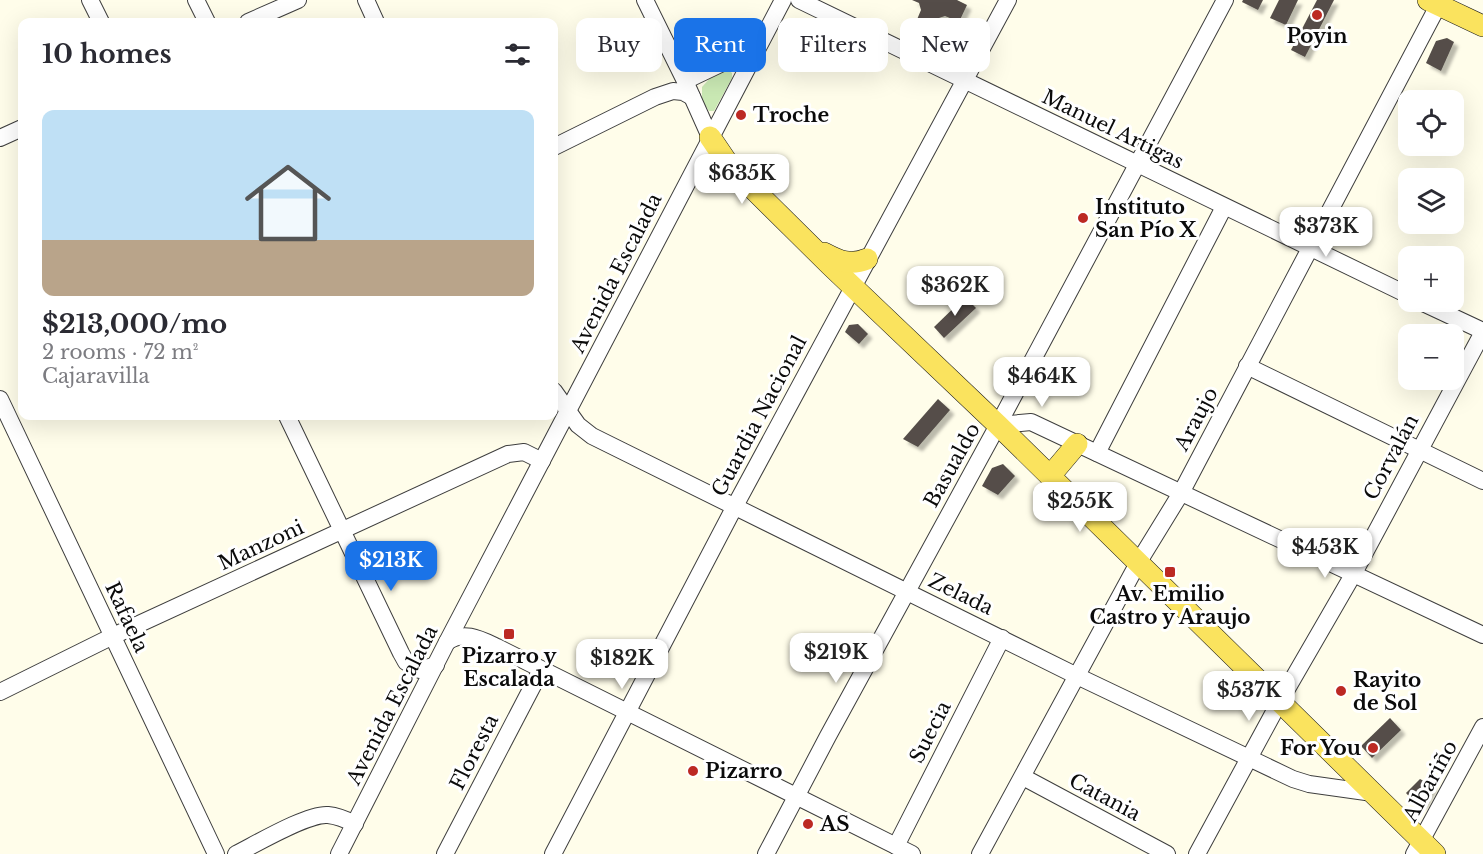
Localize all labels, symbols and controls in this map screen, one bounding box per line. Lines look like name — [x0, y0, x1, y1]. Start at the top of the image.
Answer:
marker: Poyin — [1310, 8, 1324, 22]
chip: Buy — [576, 18, 662, 72]
chip: Rent — [674, 18, 766, 72]
chip: Filters — [778, 18, 888, 72]
chip: New — [900, 18, 990, 72]
place label: Poyin — [1286, 24, 1348, 48]
text: 10 homes — [42, 38, 172, 70]
icon: filters — [501, 38, 534, 71]
street label: Manuel Artigas — [1038, 84, 1188, 174]
map controls — [1398, 90, 1464, 390]
button: locate — [1398, 90, 1464, 156]
place label: Troche — [753, 103, 829, 127]
marker: Troche — [734, 108, 748, 122]
icon: home — [234, 149, 342, 257]
pin: $635K — [700, 154, 784, 205]
text: $635K — [708, 161, 776, 185]
button: layers — [1398, 168, 1464, 234]
street label: Avenida Escalada — [565, 188, 667, 358]
place label: Instituto San Pío X — [1095, 195, 1197, 242]
pin: $373K — [1284, 207, 1368, 258]
marker: Instituto San Pío X — [1076, 211, 1090, 225]
text: $373K — [1293, 214, 1359, 238]
button: + — [1398, 246, 1464, 312]
pin: $362K — [913, 266, 997, 317]
text: $362K — [921, 273, 989, 297]
text: $213,000/mo — [42, 308, 227, 340]
button: − — [1398, 324, 1464, 390]
street label: Guardia Nacional — [707, 332, 811, 500]
text: 2 rooms · 72 m² — [42, 340, 199, 364]
pin: $464K — [1000, 357, 1084, 408]
text: Cajaravilla — [42, 364, 150, 388]
text: $464K — [1007, 364, 1077, 388]
street label: Araujo — [1169, 383, 1223, 456]
street label: Corvalán — [1359, 410, 1424, 504]
street label: Basualdo — [919, 418, 985, 512]
pin: $255K — [1038, 482, 1122, 533]
text: $255K — [1047, 489, 1113, 513]
street label: Manzoni — [214, 515, 308, 575]
pin: $453K — [1283, 528, 1367, 579]
text: $453K — [1291, 535, 1359, 559]
pin: $213K — [349, 541, 433, 592]
text: $213K — [359, 548, 423, 572]
marker: Av. Emilio Castro y Araujo — [1163, 565, 1177, 579]
street label: Zelada — [925, 568, 998, 620]
street label: Rafaela — [100, 578, 154, 657]
place label: Av. Emilio Castro y Araujo — [1089, 582, 1251, 629]
street label: Avenida Escalada — [341, 620, 443, 790]
marker: Pizarro y Escalada — [502, 627, 516, 641]
pin: $219K — [794, 633, 878, 684]
pin: $182K — [580, 639, 664, 690]
text: $219K — [804, 640, 868, 664]
place label: Pizarro y Escalada — [461, 644, 558, 691]
text: $182K — [590, 646, 654, 670]
place label: Rayito de Sol — [1353, 668, 1421, 715]
pin: $537K — [1207, 671, 1291, 722]
text: $537K — [1217, 678, 1281, 702]
marker: Rayito de Sol — [1334, 684, 1348, 698]
street label: Suecia — [904, 696, 956, 767]
street label: Floresta — [445, 709, 504, 794]
place label: For You — [1280, 736, 1361, 760]
street label: Albariño — [1397, 736, 1462, 827]
marker: For You — [1366, 741, 1380, 755]
place label: Pizarro — [705, 759, 782, 783]
marker: Pizarro — [686, 764, 700, 778]
street label: Catania — [1065, 768, 1146, 826]
place label: AS — [819, 812, 849, 836]
marker: AS — [801, 817, 815, 831]

